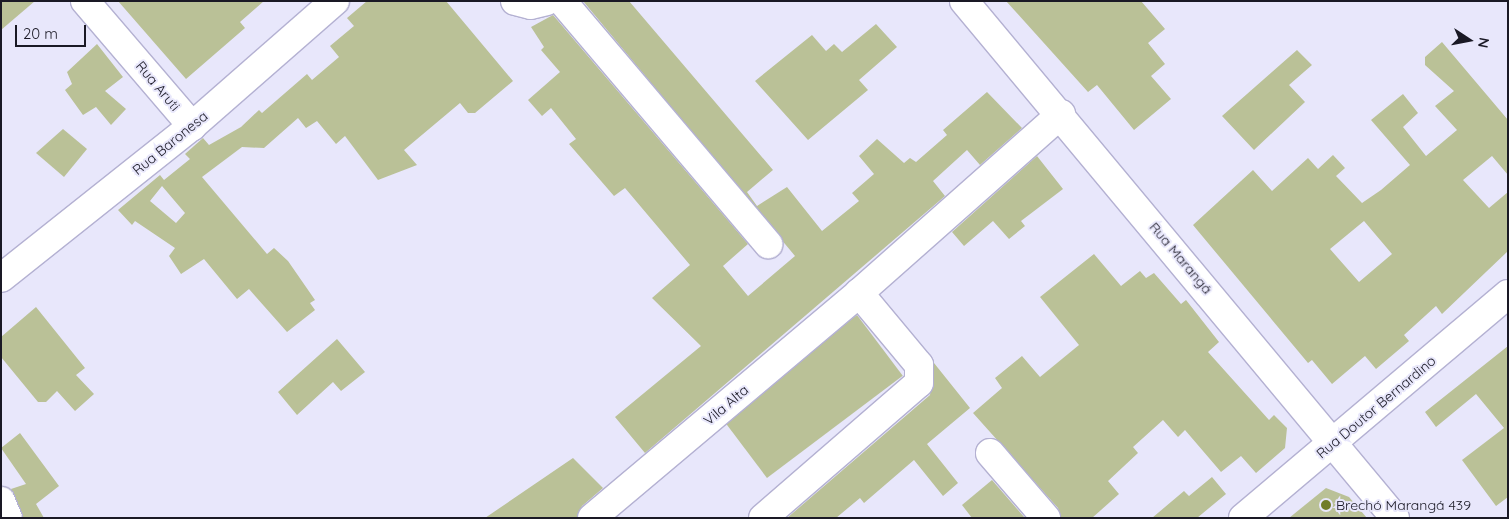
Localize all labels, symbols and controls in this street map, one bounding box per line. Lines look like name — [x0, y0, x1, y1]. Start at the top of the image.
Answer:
scale bar — [18, 15, 89, 47]
north arrow — [1444, 15, 1494, 65]
text: 20 m — [23, 24, 58, 43]
text: N — [1474, 36, 1494, 50]
street label: Rua Aruti — [132, 58, 184, 114]
street label: Rua Baronesa — [129, 108, 211, 178]
street label: Rua Marangá — [1146, 219, 1216, 297]
street label: Rua Doutor Bernardino — [1313, 352, 1439, 462]
street label: Vila Alta — [700, 381, 752, 429]
place label: Brechó Marangá 439 — [1336, 497, 1471, 513]
marker: Brechó Marangá 439 — [1320, 499, 1332, 511]

